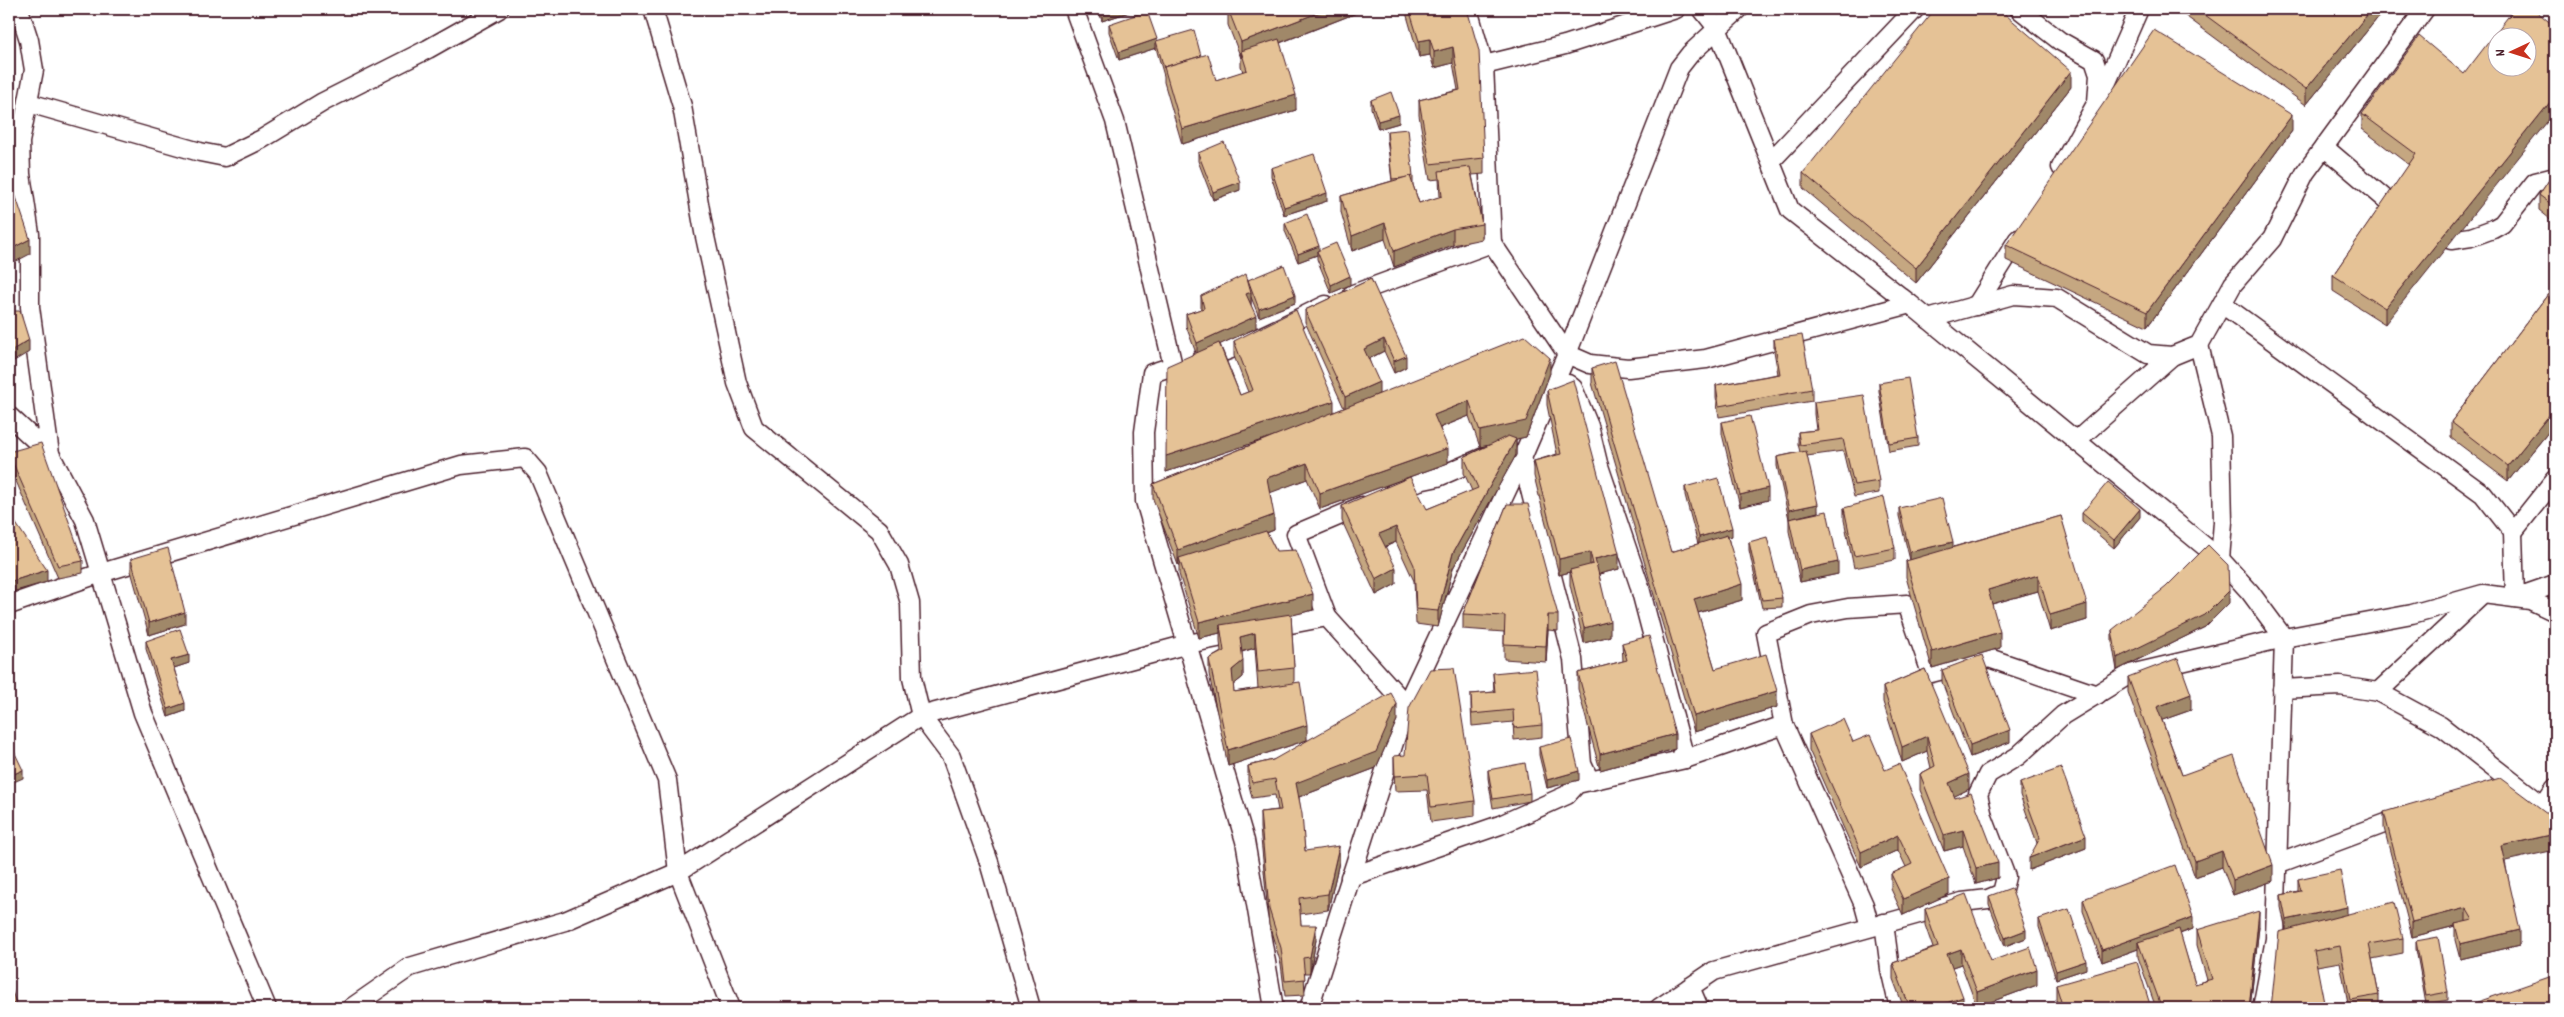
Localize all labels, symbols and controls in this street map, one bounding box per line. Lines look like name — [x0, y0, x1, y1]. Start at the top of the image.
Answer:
north arrow — [2486, 28, 2536, 78]
text: N — [2491, 49, 2511, 57]

